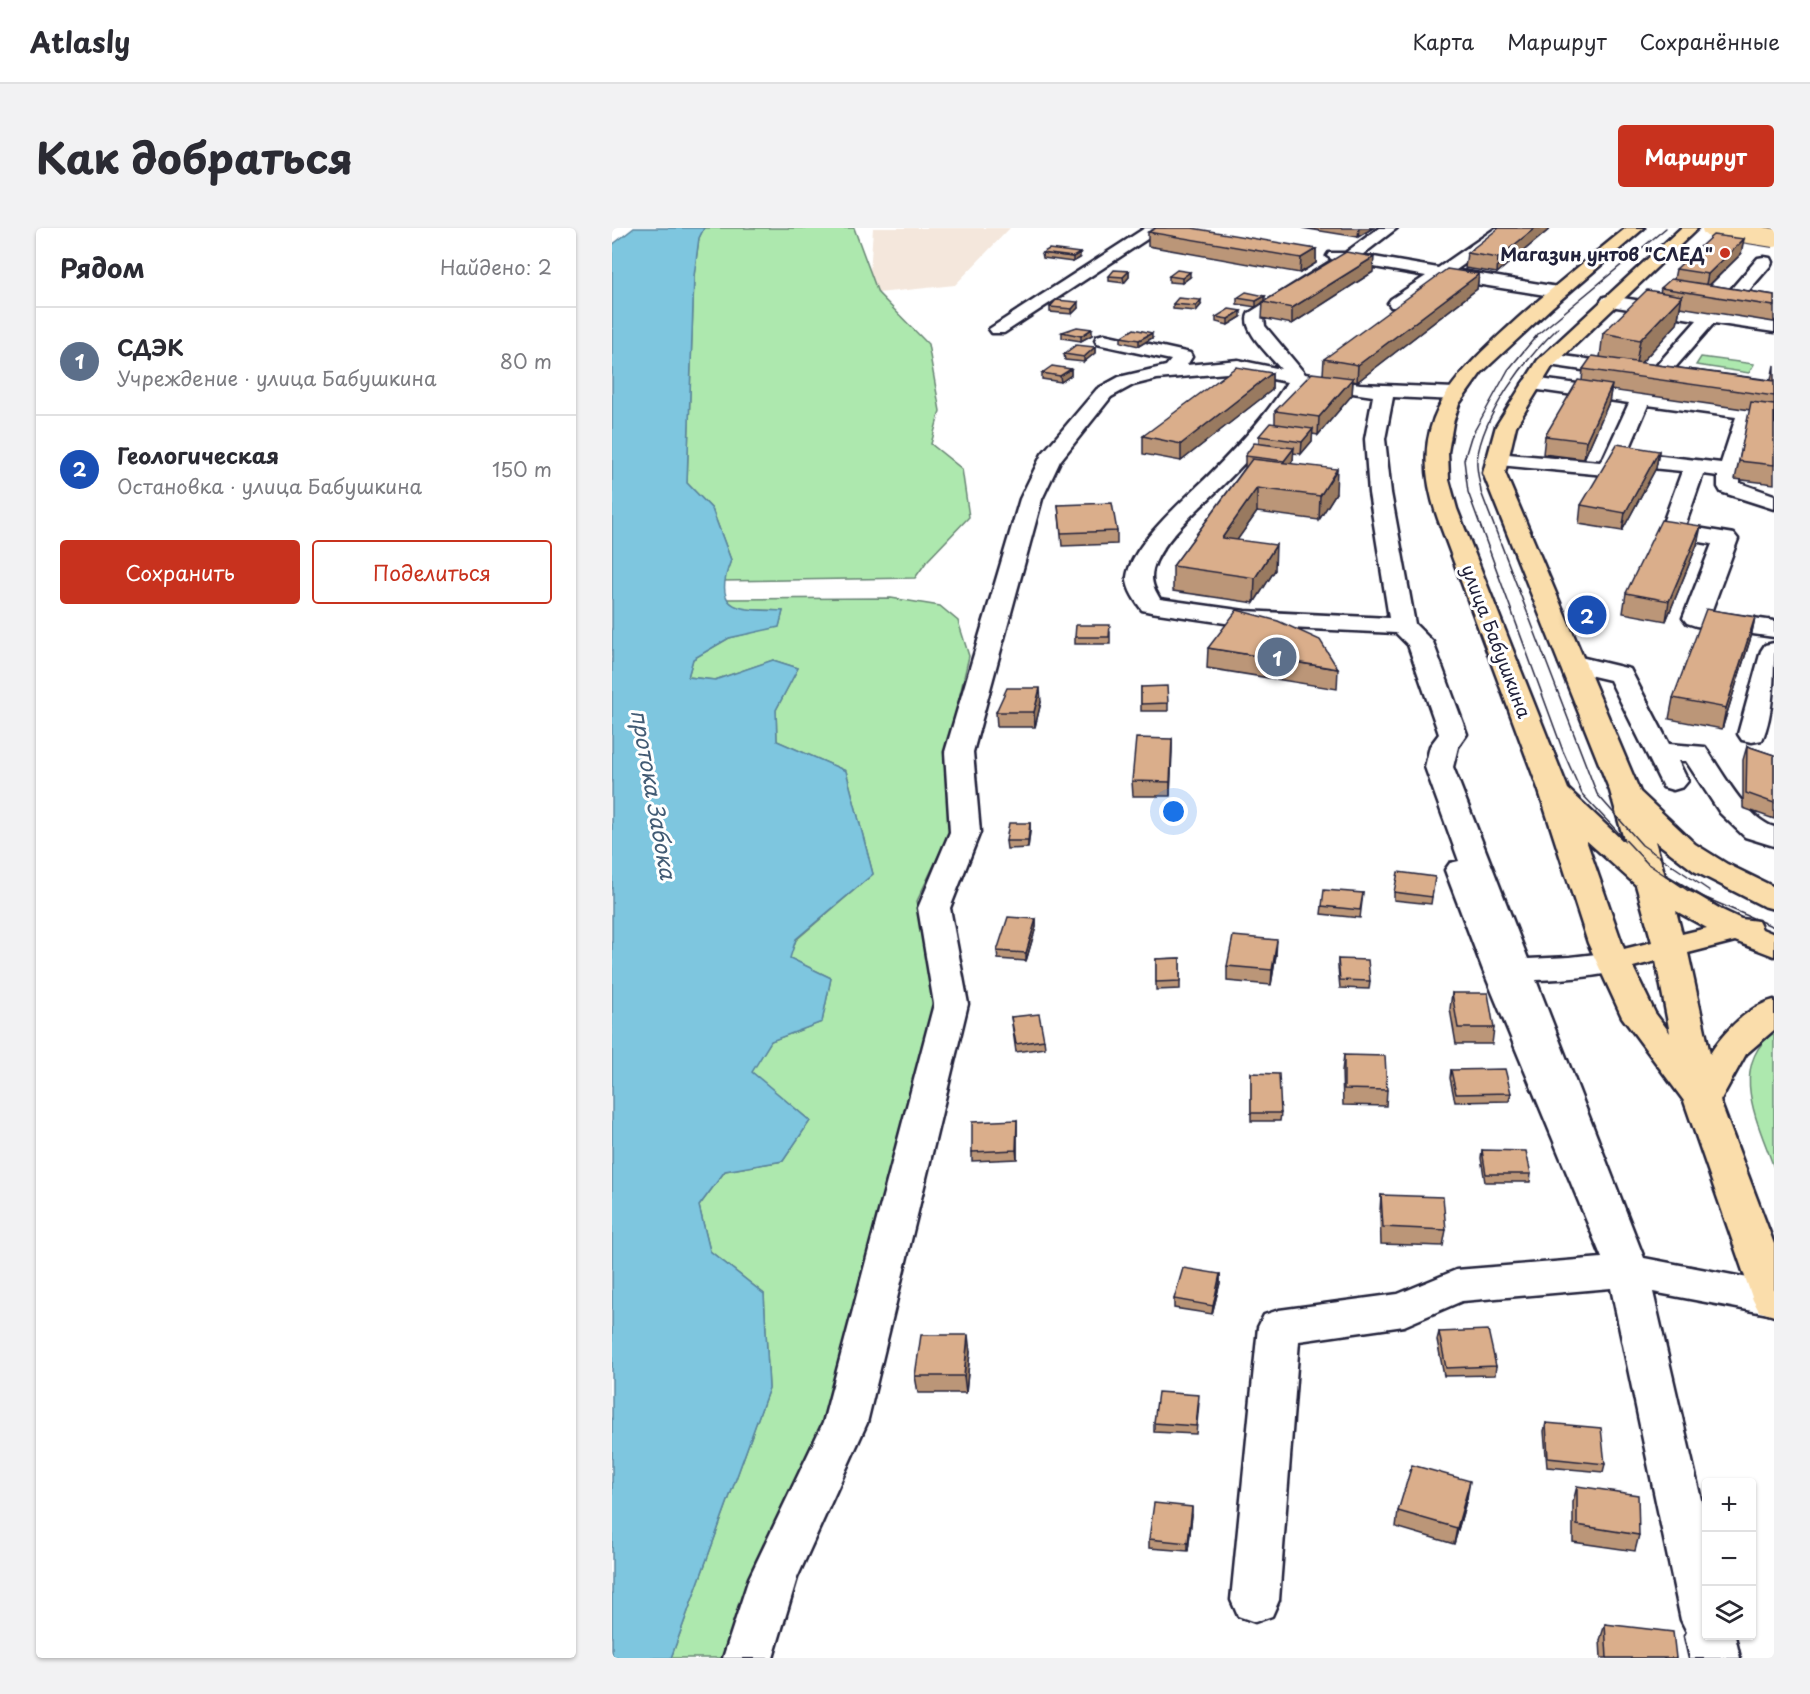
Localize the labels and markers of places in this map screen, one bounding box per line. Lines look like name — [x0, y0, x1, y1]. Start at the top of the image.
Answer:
place label: Магазин унтов "СЛЕД" — [1500, 240, 1713, 267]
marker: Магазин унтов "СЛЕД" — [1718, 246, 1732, 260]
pin: 2 — [1568, 592, 1606, 638]
pin: 1 — [1258, 634, 1296, 680]

